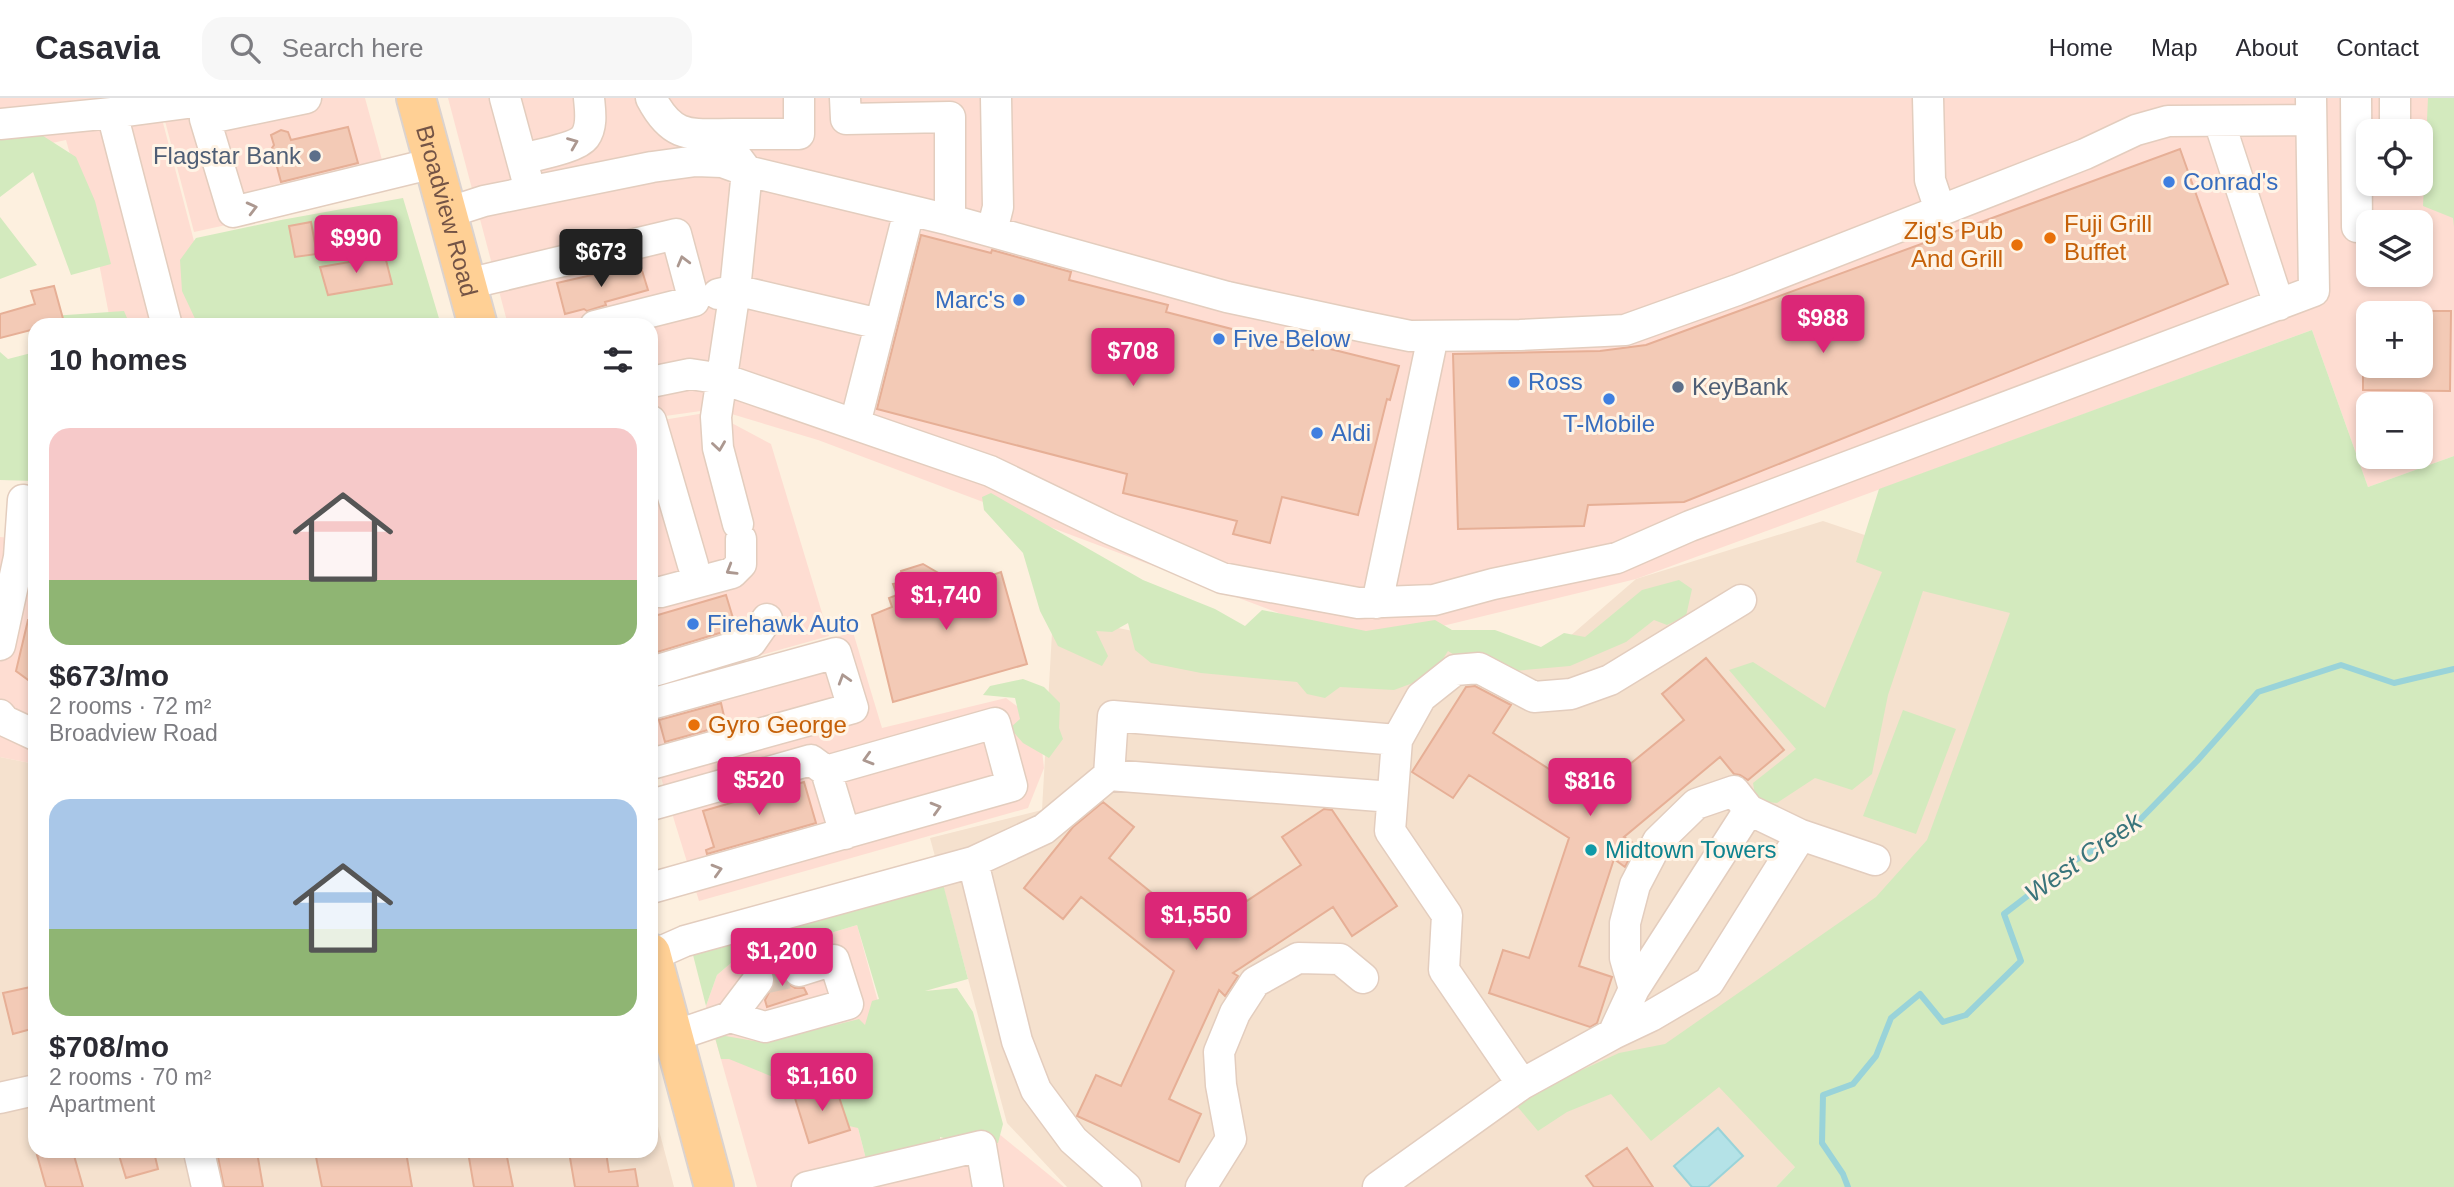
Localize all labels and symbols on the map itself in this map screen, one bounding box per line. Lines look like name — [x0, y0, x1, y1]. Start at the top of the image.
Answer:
street label: Broadview Road — [411, 122, 483, 299]
one-way arrow — [566, 137, 578, 151]
place label: Flagstar Bank — [153, 142, 302, 169]
marker: Flagstar Bank — [307, 148, 323, 164]
place label: Conrad's — [2183, 168, 2278, 195]
marker: Conrad's — [2161, 174, 2177, 190]
one-way arrow — [246, 202, 258, 216]
place label: Fuji Grill Buffet — [2064, 210, 2152, 265]
pin: $990 — [315, 216, 397, 275]
place label: Zig's Pub And Grill — [1904, 217, 2003, 272]
pin: $673 — [560, 230, 642, 289]
marker: Fuji Grill Buffet — [2042, 230, 2058, 246]
marker: Zig's Pub And Grill — [2009, 237, 2025, 253]
one-way arrow — [677, 256, 691, 268]
place label: Marc's — [935, 286, 1005, 313]
marker: Marc's — [1011, 292, 1027, 308]
pin: $988 — [1782, 296, 1864, 355]
place label: Five Below — [1233, 325, 1351, 352]
pin: $708 — [1092, 328, 1174, 388]
marker: Five Below — [1211, 331, 1227, 347]
place label: Ross — [1528, 368, 1583, 395]
place label: KeyBank — [1692, 373, 1789, 400]
marker: Ross — [1506, 374, 1522, 390]
marker: KeyBank — [1670, 379, 1686, 395]
marker: T-Mobile — [1601, 391, 1617, 407]
place label: T-Mobile — [1563, 410, 1655, 437]
place label: Aldi — [1331, 419, 1371, 446]
marker: Aldi — [1309, 425, 1325, 441]
one-way arrow — [711, 440, 726, 452]
one-way arrow — [726, 562, 739, 575]
pin: $1,740 — [889, 573, 1003, 632]
place label: Firehawk Auto — [707, 610, 859, 637]
marker: Firehawk Auto — [685, 616, 701, 632]
one-way arrow — [838, 674, 852, 686]
place label: Gyro George — [708, 711, 847, 738]
marker: Gyro George — [686, 717, 702, 733]
one-way arrow — [862, 751, 874, 766]
pin: $520 — [718, 758, 800, 817]
pin: $816 — [1549, 758, 1631, 818]
one-way arrow — [929, 801, 941, 816]
water label: West Creek — [2019, 805, 2149, 908]
place label: Midtown Towers — [1605, 836, 1777, 863]
marker: Midtown Towers — [1583, 842, 1599, 858]
one-way arrow — [711, 864, 723, 879]
pin: $1,550 — [1139, 892, 1253, 952]
pin: $1,200 — [725, 928, 839, 988]
pin: $1,160 — [765, 1054, 879, 1113]

